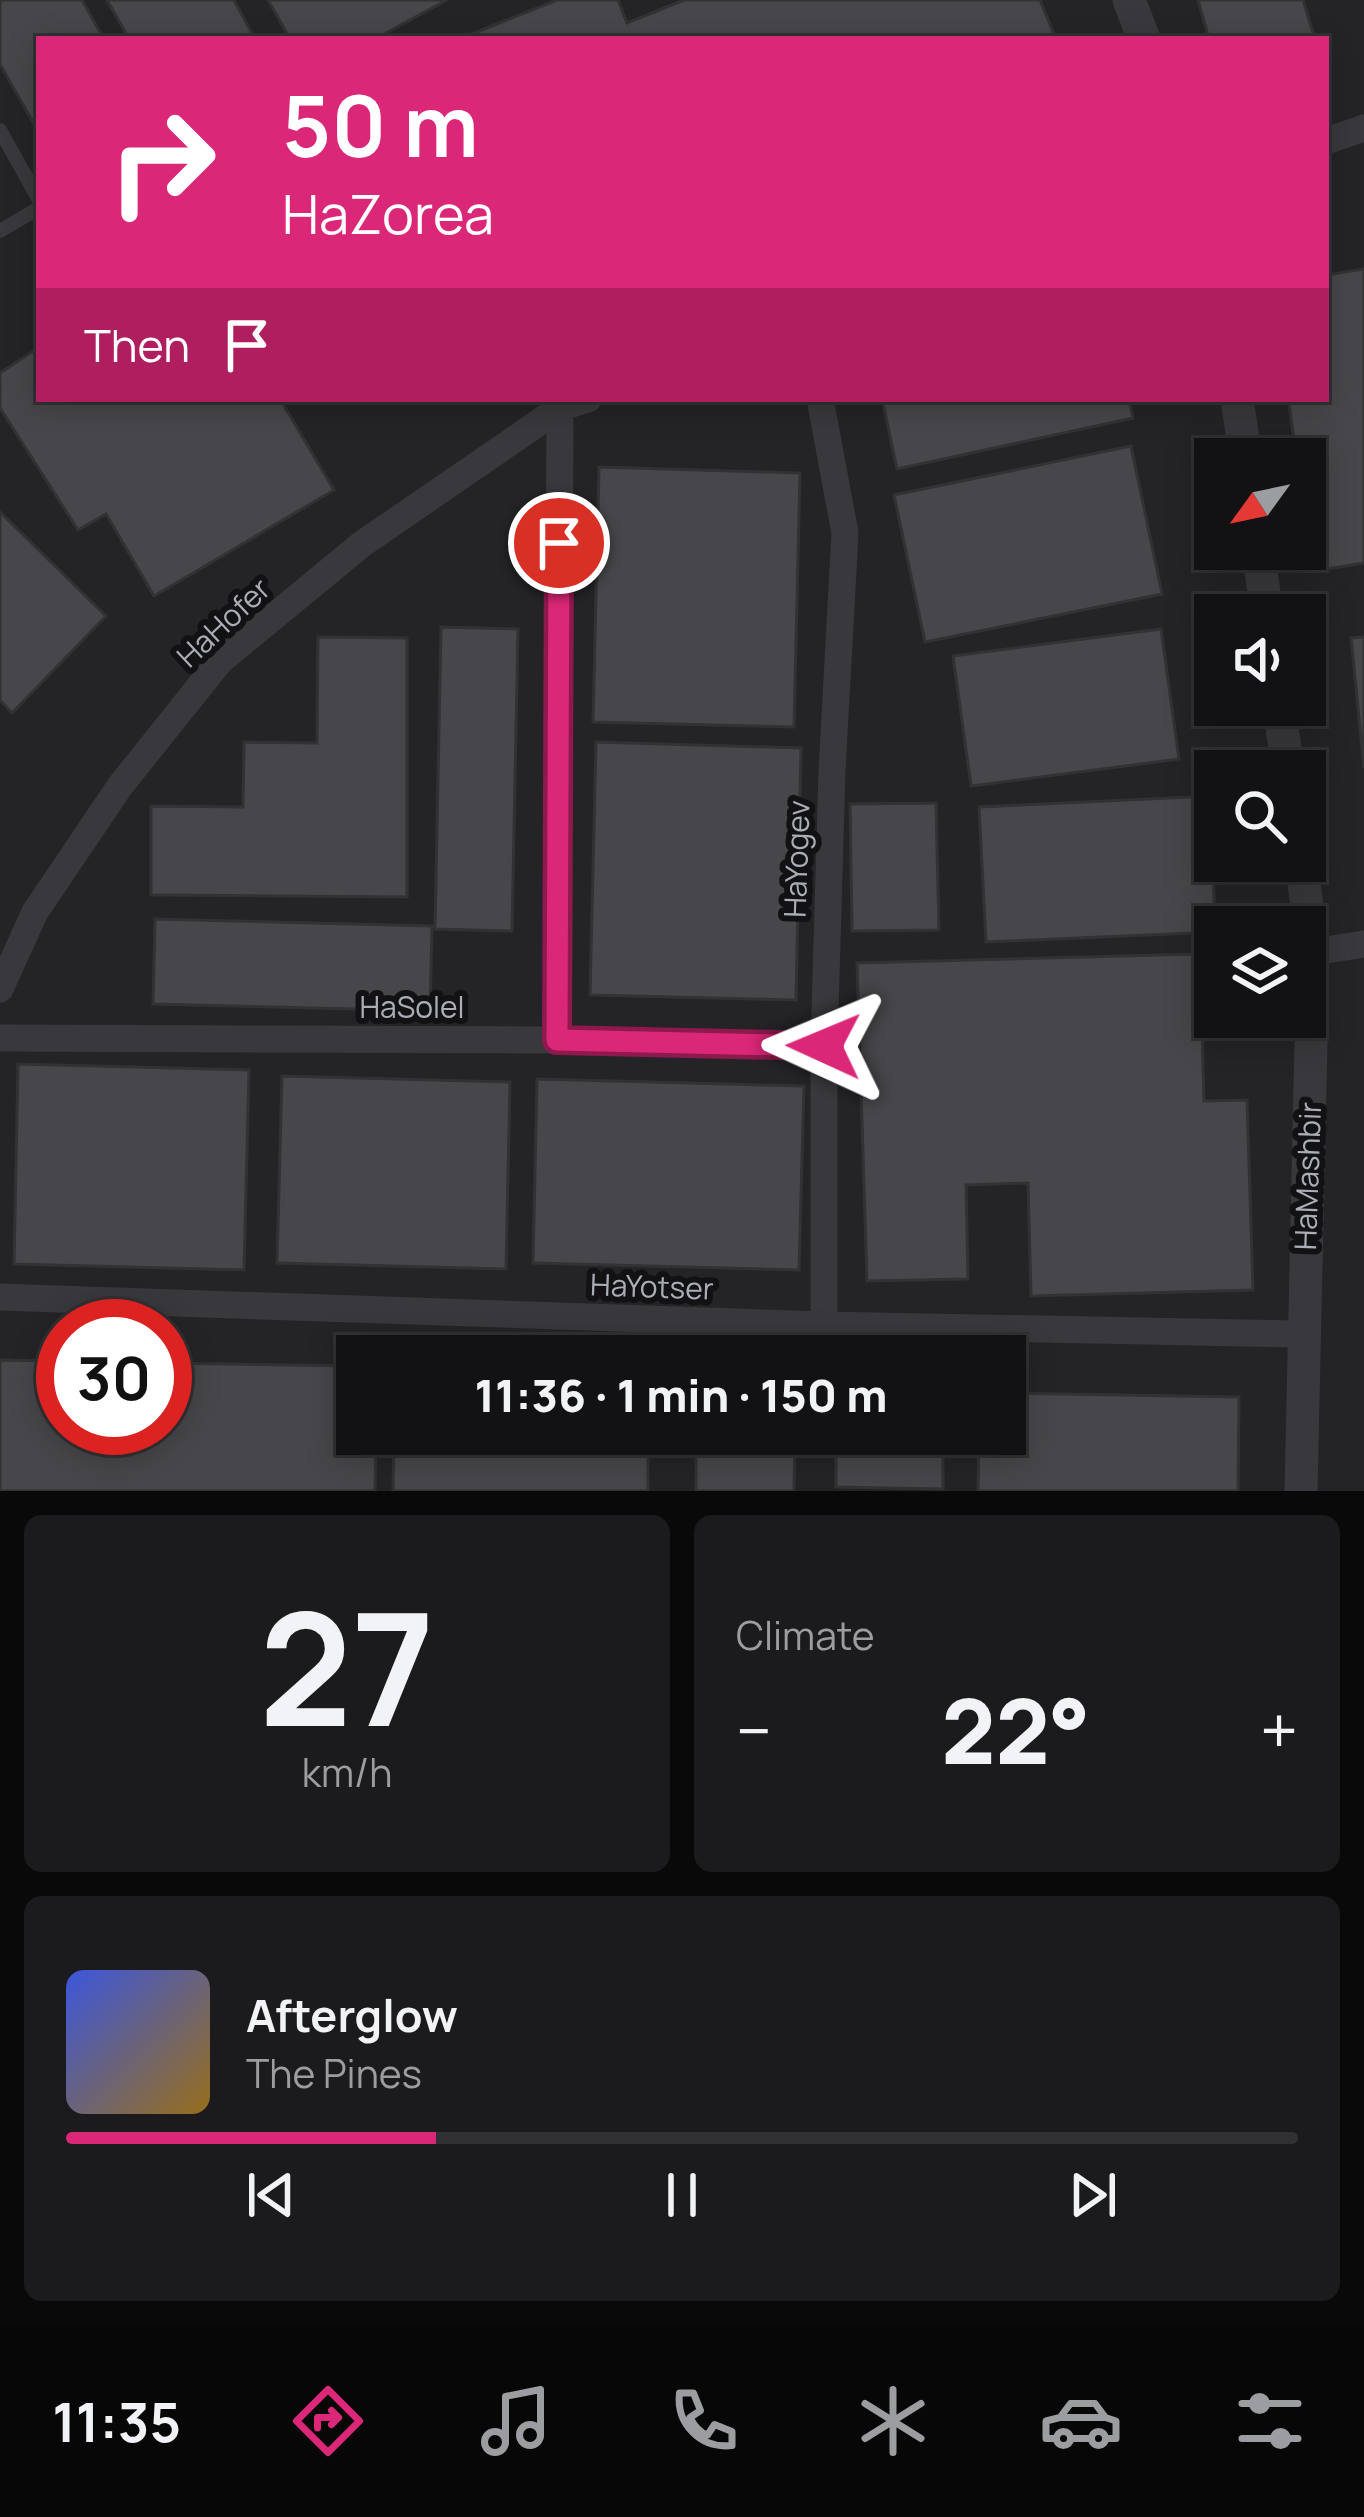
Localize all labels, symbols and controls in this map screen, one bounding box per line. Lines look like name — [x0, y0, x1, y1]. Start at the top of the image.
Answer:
text: 50 m — [282, 67, 479, 182]
icon: right — [84, 84, 240, 240]
text: HaZorea — [282, 176, 494, 250]
icon: arrive — [214, 312, 280, 378]
text: Then — [84, 314, 190, 376]
north arrow — [1194, 438, 1326, 570]
map controls — [1194, 438, 1326, 1038]
pin — [508, 492, 610, 594]
icon: arrive — [526, 510, 592, 576]
street label: HaHofer — [167, 568, 279, 676]
button: sound — [1194, 594, 1326, 726]
button: search — [1194, 750, 1326, 882]
street label: HaYogev — [773, 800, 819, 918]
button: layers — [1194, 906, 1326, 1038]
position arrow — [761, 983, 887, 1109]
street label: HaSolel — [360, 986, 465, 1027]
street label: HaMashbir — [1284, 1101, 1330, 1251]
street label: HaYotser — [590, 1263, 715, 1309]
speed limit sign: 30 — [36, 1299, 192, 1455]
text: 11:36 · 1 min · 150 m — [475, 1364, 887, 1426]
text: 27 — [259, 1560, 435, 1773]
text: Climate — [736, 1608, 875, 1662]
text: 22° — [941, 1668, 1090, 1791]
text: − — [736, 1685, 772, 1775]
text: + — [1260, 1685, 1298, 1775]
text: km/h — [302, 1745, 392, 1799]
text: Afterglow — [246, 1984, 458, 2046]
text: The Pines — [246, 2046, 422, 2100]
icon: previous — [238, 2162, 304, 2228]
icon: pause — [649, 2162, 715, 2228]
icon: next — [1060, 2162, 1126, 2228]
icon: directions — [286, 2379, 370, 2463]
icon: music — [474, 2379, 558, 2463]
icon: phone — [662, 2379, 746, 2463]
icon: climate — [851, 2379, 935, 2463]
icon: car — [1039, 2379, 1123, 2463]
icon: filters — [1228, 2379, 1312, 2463]
text: 11:35 — [52, 2384, 181, 2458]

